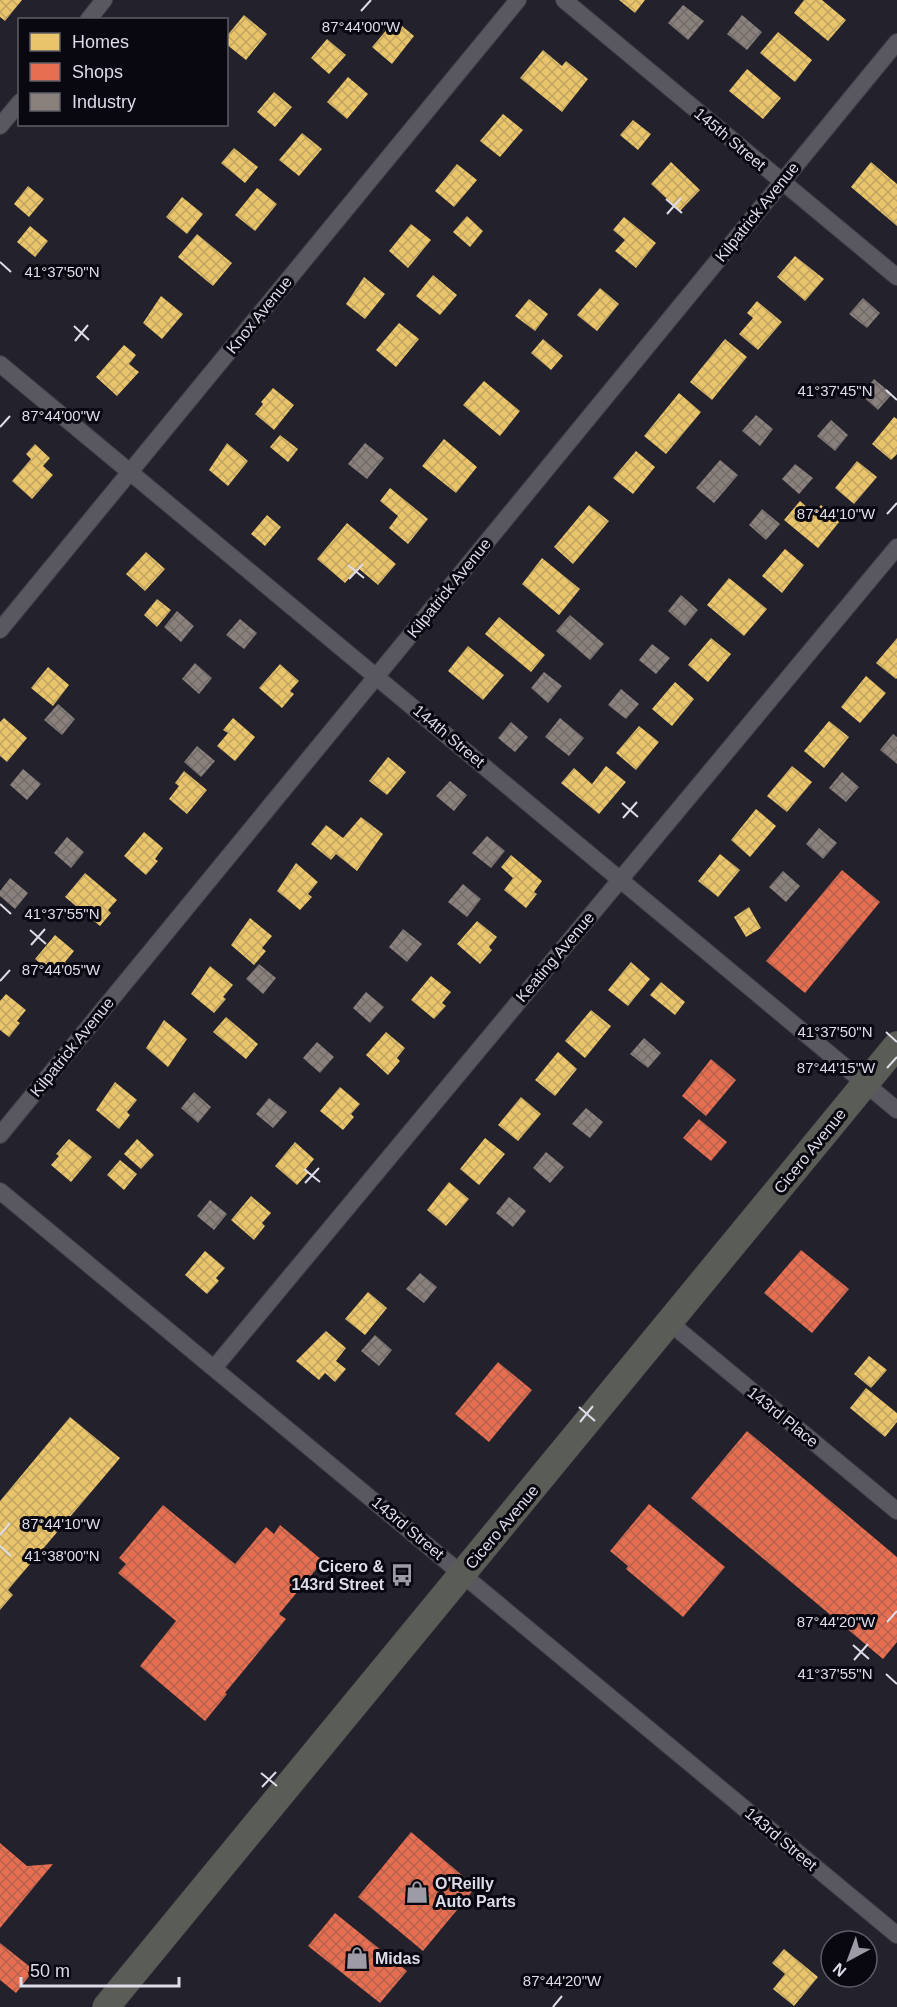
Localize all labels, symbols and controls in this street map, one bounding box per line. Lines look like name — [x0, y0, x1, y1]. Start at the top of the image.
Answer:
legend — [18, 18, 228, 126]
text: 87°44'00"W — [322, 18, 401, 35]
text: Homes — [72, 32, 129, 52]
text: Shops — [72, 62, 123, 82]
text: Industry — [72, 92, 136, 112]
street label: 145th Street — [691, 104, 769, 174]
street label: Kilpatrick Avenue — [712, 159, 802, 265]
text: 41°37'50"N — [24, 263, 100, 280]
street label: Knox Avenue — [223, 273, 295, 357]
text: 41°37'45"N — [797, 382, 873, 399]
text: 87°44'00"W — [22, 407, 101, 424]
text: 87°44'10"W — [797, 505, 876, 522]
street label: Kilpatrick Avenue — [404, 535, 494, 641]
street label: 144th Street — [410, 701, 488, 771]
text: 41°37'55"N — [24, 905, 100, 922]
street label: Keating Avenue — [513, 909, 598, 1005]
text: 87°44'05"W — [22, 961, 101, 978]
street label: Kilpatrick Avenue — [27, 994, 117, 1100]
text: 41°37'50"N — [797, 1023, 873, 1040]
text: 87°44'15"W — [797, 1059, 876, 1076]
street label: Cicero Avenue — [771, 1105, 849, 1197]
street label: 143rd Place — [744, 1384, 822, 1451]
street label: Cicero Avenue — [462, 1482, 542, 1572]
street label: 143rd Street — [369, 1493, 448, 1563]
text: 87°44'10"W — [22, 1515, 101, 1532]
text: 41°38'00"N — [24, 1547, 100, 1564]
place label: Cicero & 143rd Street — [292, 1558, 385, 1593]
bus stop icon: Cicero & 143rd Street — [389, 1562, 415, 1588]
text: 87°44'20"W — [797, 1613, 876, 1630]
text: 41°37'55"N — [797, 1665, 873, 1682]
street label: 143rd Street — [742, 1804, 821, 1874]
place label: O'Reilly Auto Parts — [435, 1875, 516, 1910]
shop icon: O'Reilly Auto Parts — [404, 1879, 430, 1905]
north arrow — [819, 1929, 879, 1989]
shop icon: Midas — [344, 1945, 370, 1971]
scale bar — [21, 1950, 178, 1988]
place label: Midas — [375, 1950, 420, 1967]
text: N — [830, 1960, 849, 1980]
text: 50 m — [30, 1961, 70, 1981]
text: 87°44'20"W — [523, 1972, 602, 1989]

